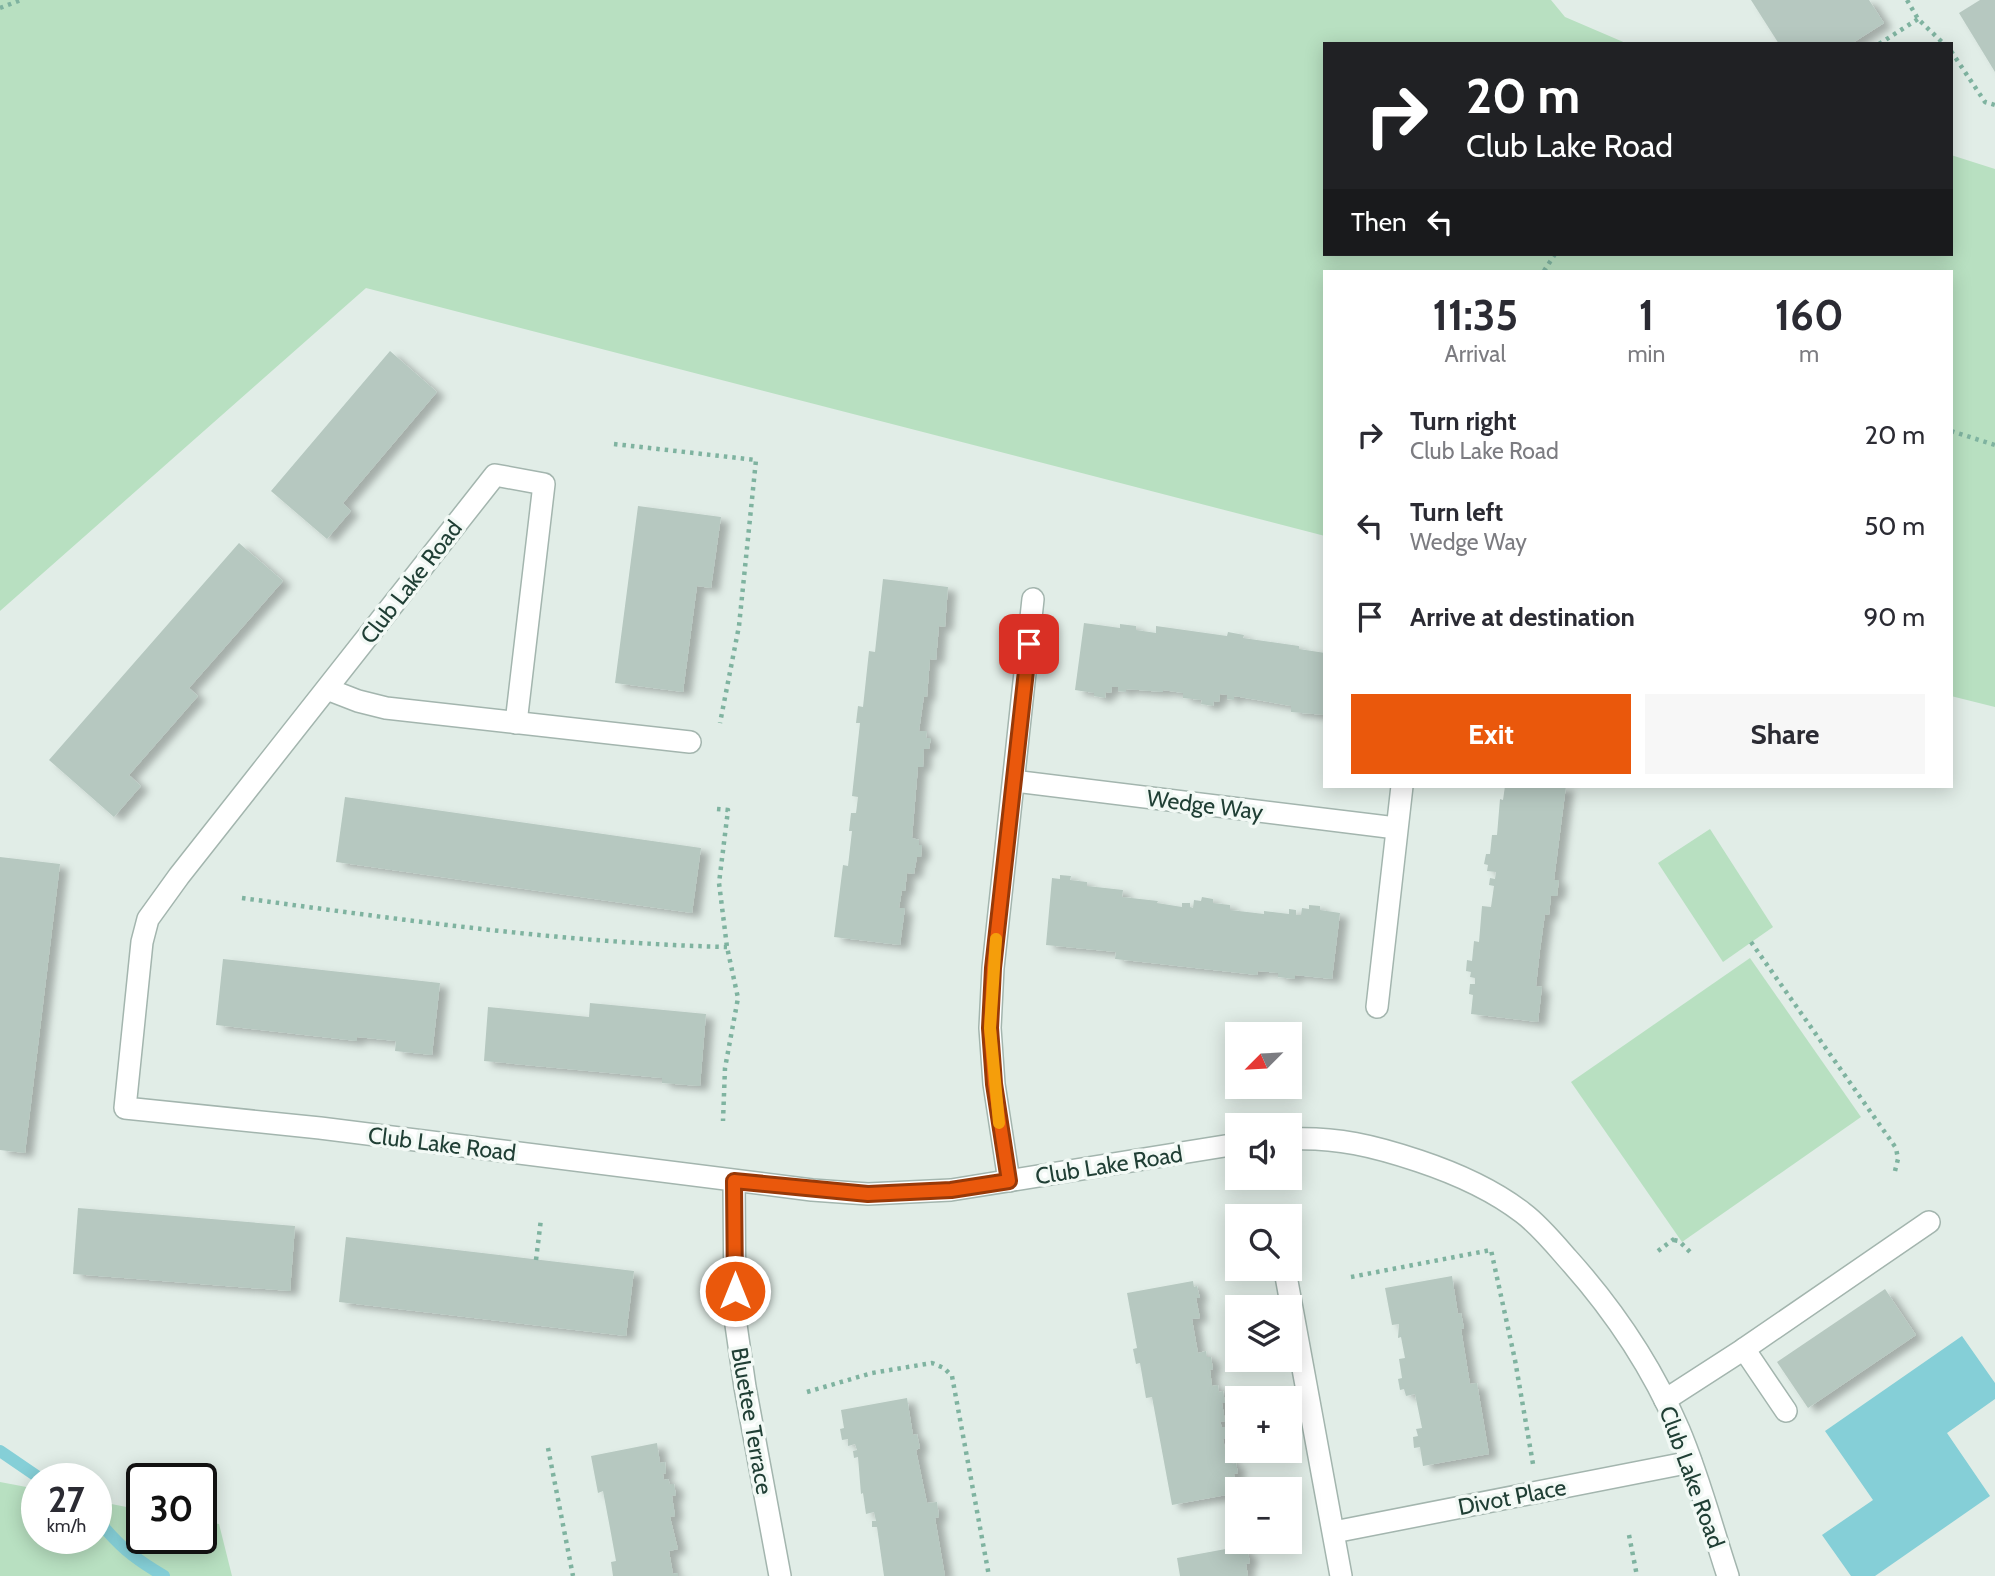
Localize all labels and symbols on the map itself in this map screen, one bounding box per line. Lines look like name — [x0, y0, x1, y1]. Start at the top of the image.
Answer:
street label: Club Lake Road — [354, 515, 468, 649]
pin — [999, 614, 1059, 674]
street label: Wedge Way — [1145, 784, 1265, 826]
north arrow — [1225, 1022, 1302, 1099]
street label: Club Lake Road — [366, 1121, 518, 1167]
street label: Club Lake Road — [1033, 1140, 1185, 1190]
position arrow — [698, 1254, 772, 1328]
street label: Bluetee Terrace — [725, 1345, 779, 1497]
street label: Club Lake Road — [1653, 1402, 1731, 1552]
speed limit sign: 30 — [126, 1463, 217, 1554]
street label: Divot Place — [1456, 1473, 1569, 1521]

